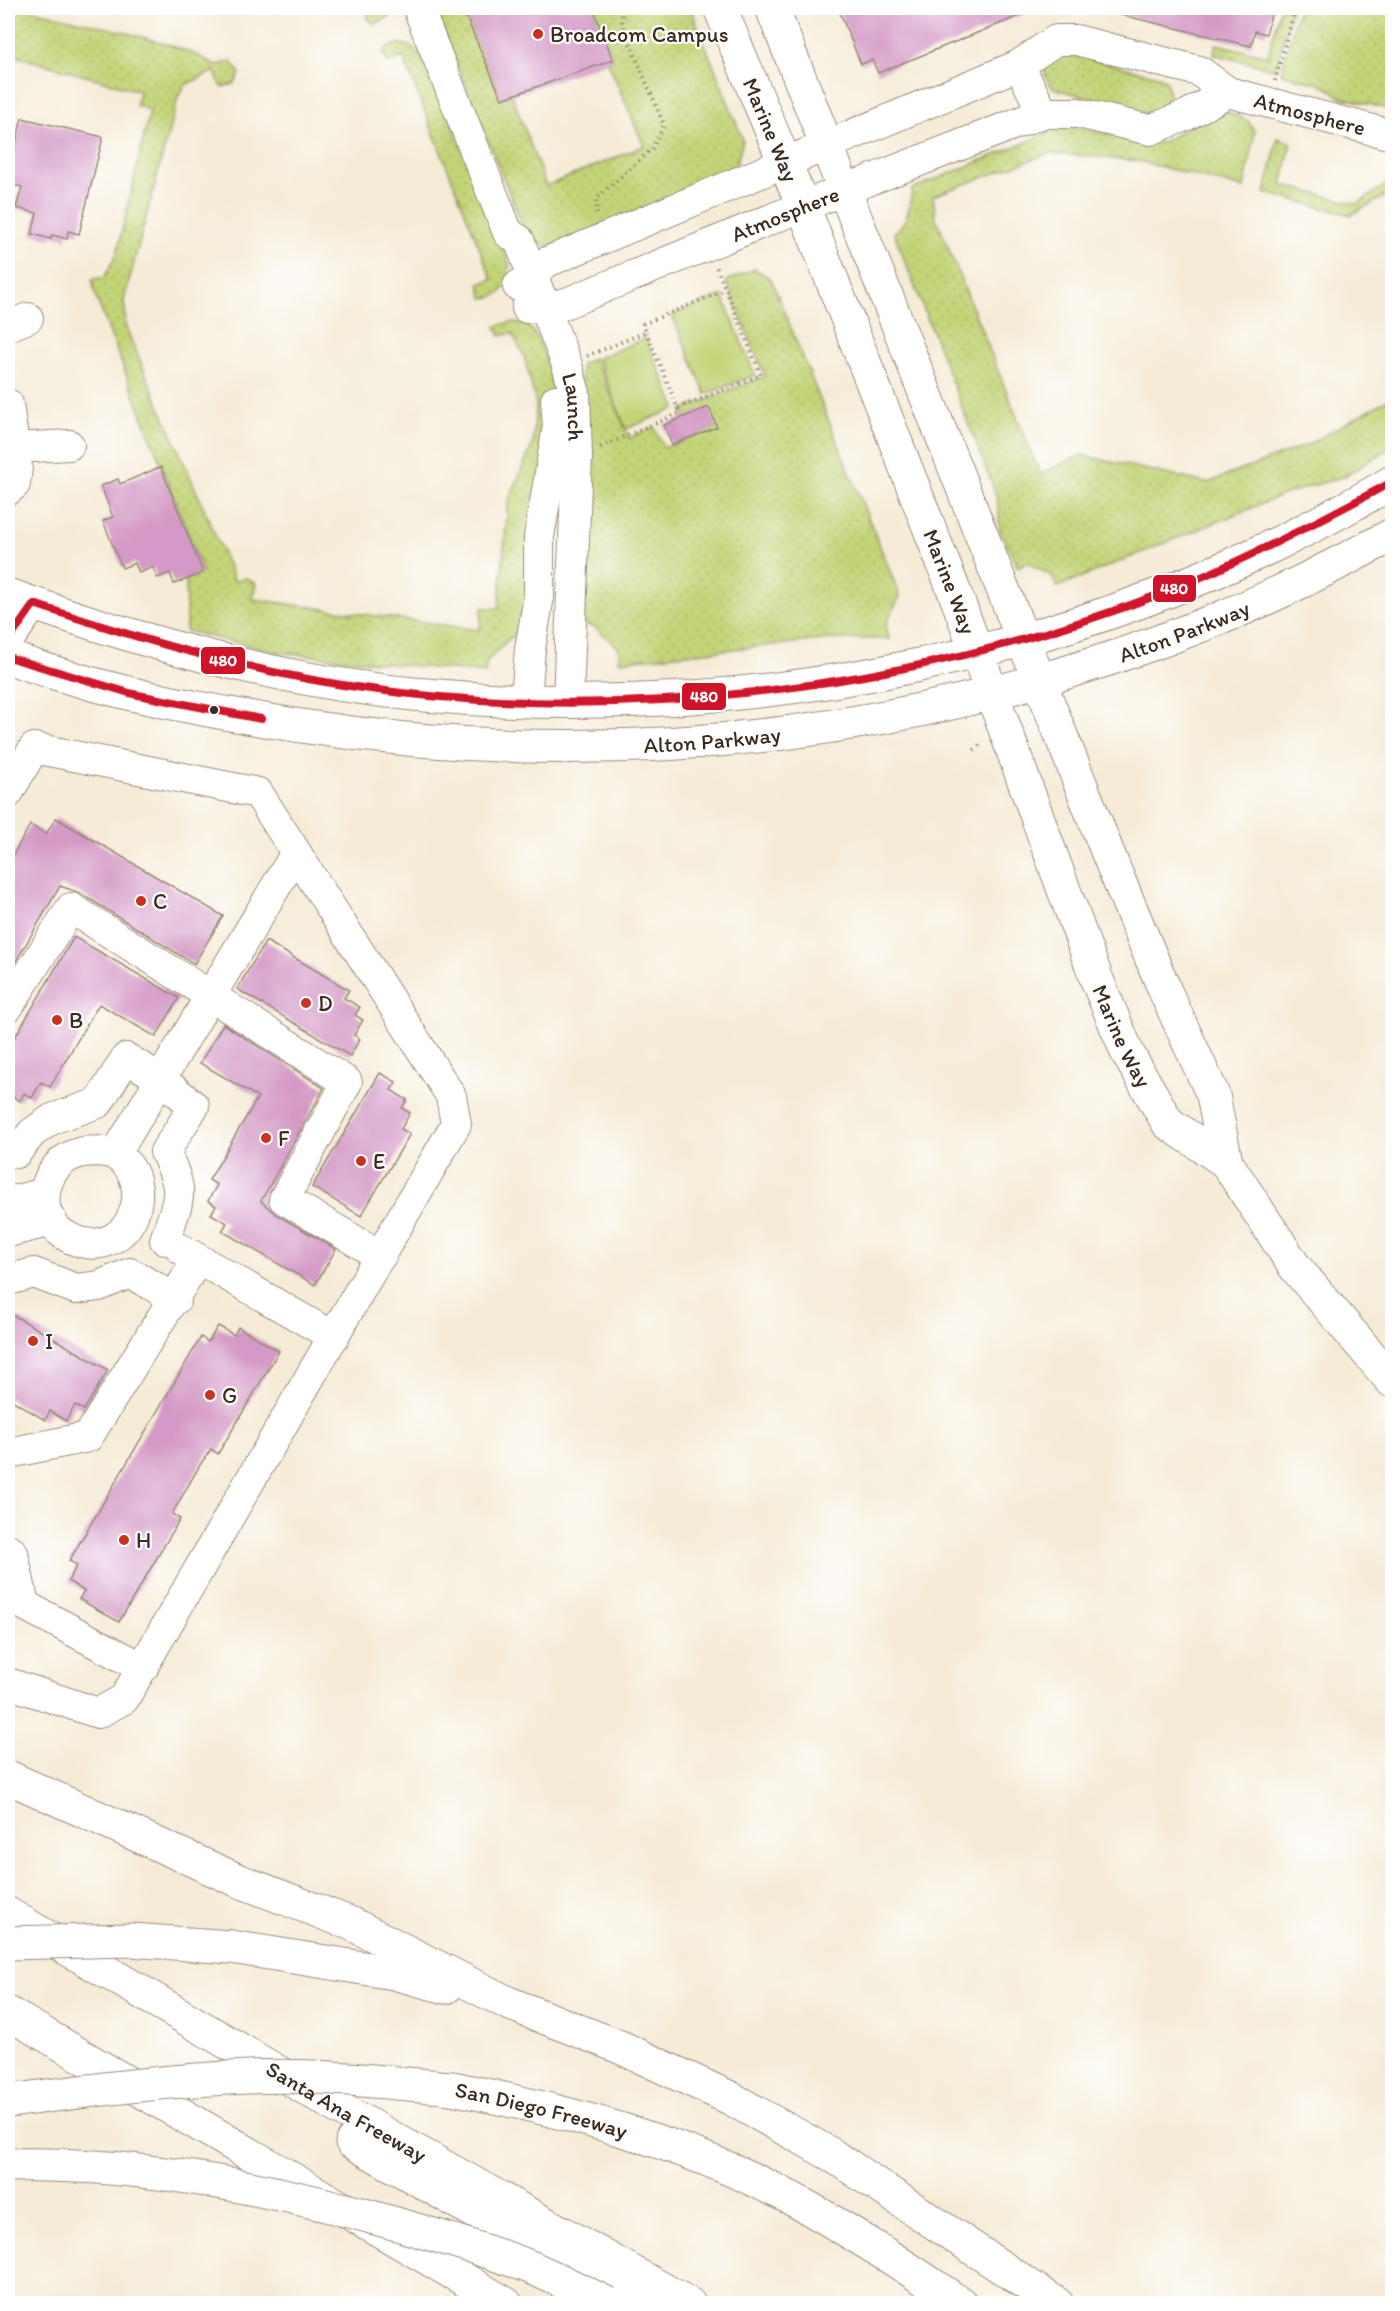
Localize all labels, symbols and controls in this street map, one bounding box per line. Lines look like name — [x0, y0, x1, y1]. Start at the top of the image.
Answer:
place label: Broadcom Campus — [550, 21, 729, 48]
marker: Broadcom Campus — [531, 27, 545, 41]
street label: Marine Way — [737, 74, 805, 187]
street label: Atmosphere — [1251, 86, 1368, 141]
street label: Atmosphere — [727, 180, 843, 248]
street label: Launch — [556, 369, 590, 442]
street label: Marine Way — [917, 525, 982, 638]
line badge: 480 — [1152, 574, 1197, 603]
text: 480 — [1160, 579, 1188, 598]
street label: Alton Parkway — [1116, 594, 1254, 669]
line badge: 480 — [200, 646, 246, 675]
text: 480 — [209, 651, 237, 670]
line badge: 480 — [681, 682, 727, 711]
text: 480 — [690, 687, 718, 706]
unlabelled marker — [208, 704, 220, 716]
street label: Alton Parkway — [643, 720, 783, 759]
place label: C — [153, 888, 167, 915]
marker: C — [134, 894, 148, 908]
street label: Marine Way — [1086, 981, 1158, 1093]
place label: D — [318, 990, 333, 1017]
marker: D — [299, 996, 313, 1010]
place label: B — [69, 1007, 83, 1034]
marker: B — [50, 1013, 64, 1027]
place label: F — [278, 1125, 290, 1152]
marker: F — [259, 1131, 273, 1145]
place label: E — [373, 1148, 385, 1175]
marker: E — [354, 1154, 368, 1168]
place label: I — [45, 1328, 53, 1355]
marker: I — [26, 1334, 40, 1348]
place label: G — [222, 1382, 237, 1409]
marker: G — [203, 1388, 217, 1402]
place label: H — [136, 1527, 151, 1554]
marker: H — [117, 1533, 131, 1547]
street label: Santa Ana Freeway — [261, 2055, 432, 2169]
street label: San Diego Freeway — [453, 2076, 631, 2145]

